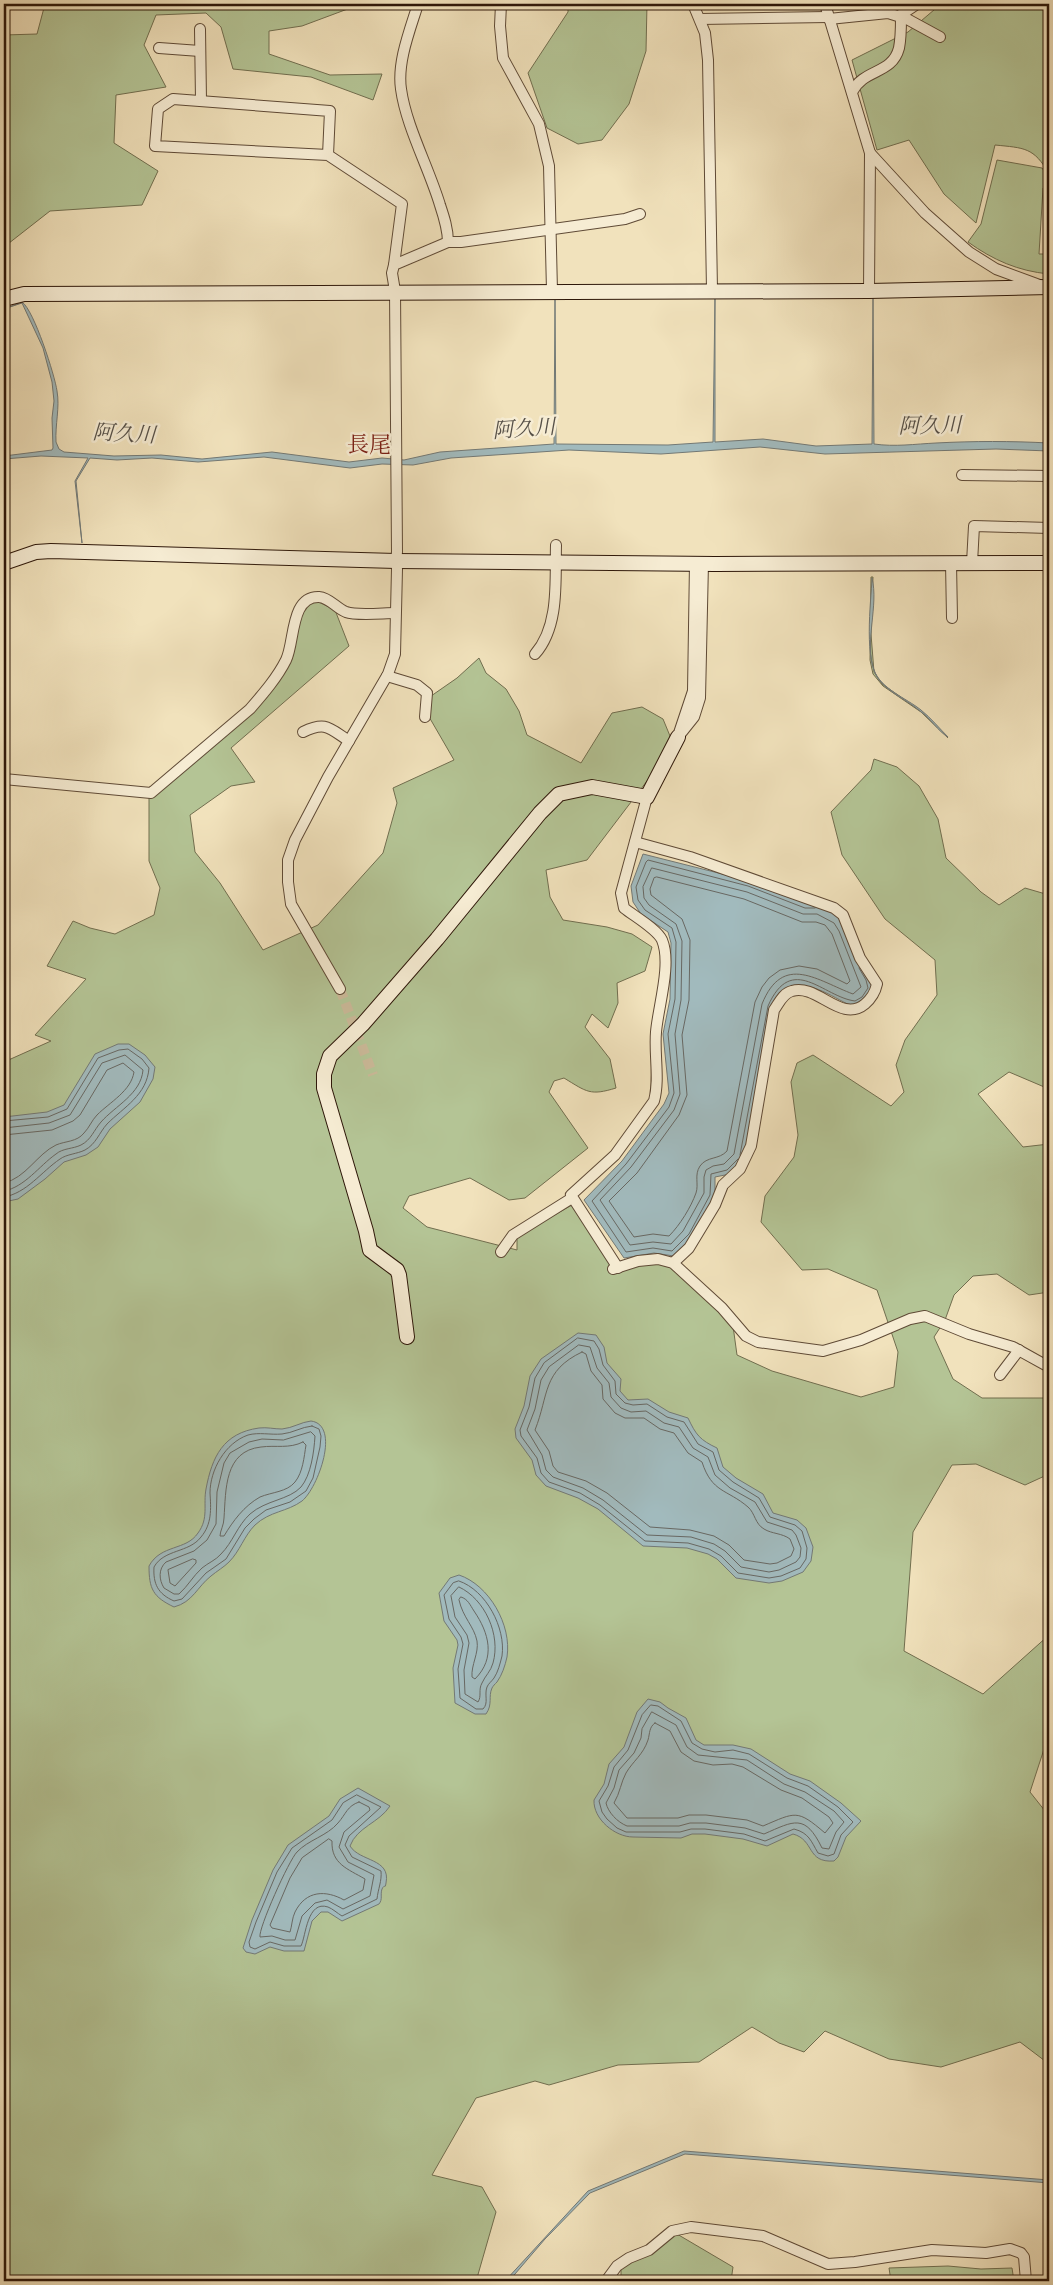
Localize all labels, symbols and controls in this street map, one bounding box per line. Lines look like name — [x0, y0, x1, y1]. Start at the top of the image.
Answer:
water label: 阿久川 — [898, 412, 964, 442]
water label: 阿久川 — [492, 413, 558, 447]
water label: 阿久川 — [92, 419, 158, 451]
district label: 長尾 — [347, 431, 391, 462]

